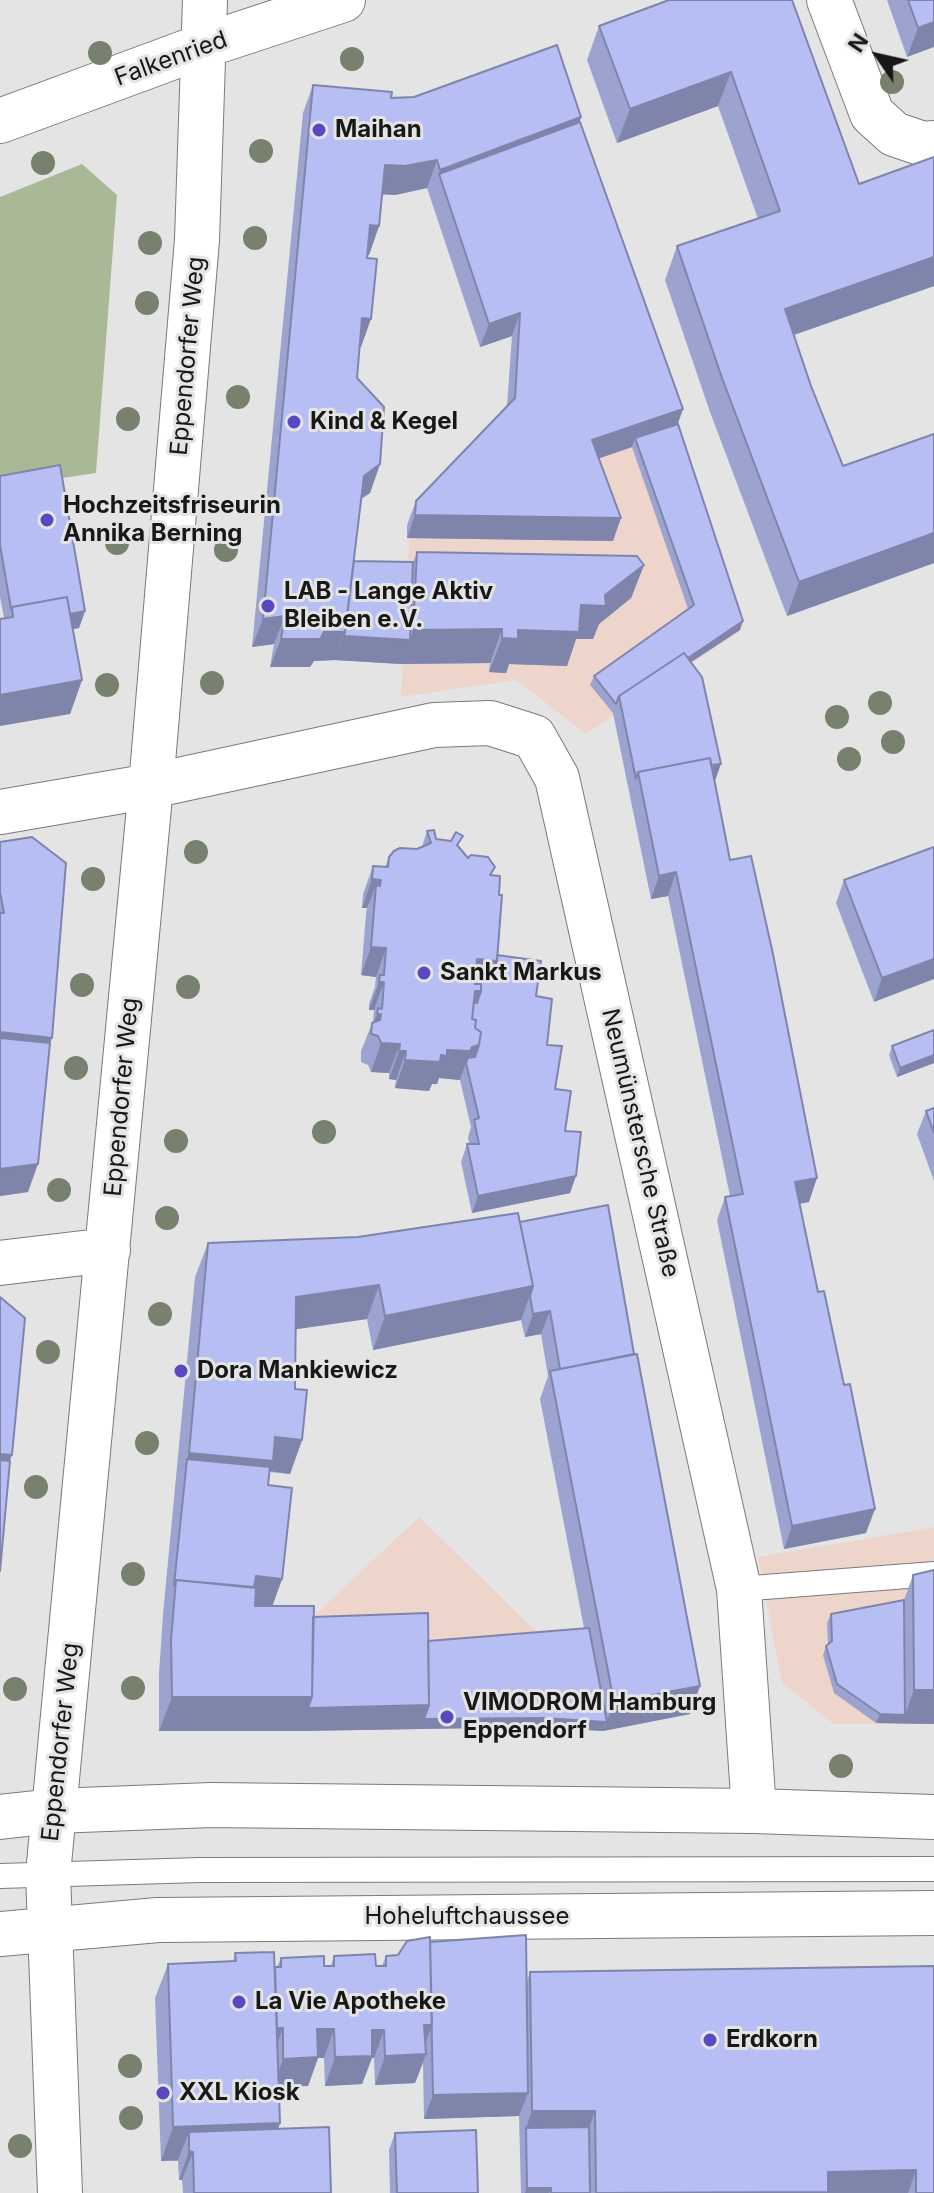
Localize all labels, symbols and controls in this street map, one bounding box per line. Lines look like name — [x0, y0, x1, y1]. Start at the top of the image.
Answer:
north arrow — [838, 16, 918, 96]
street label: Falkenried — [111, 25, 231, 93]
text: N — [843, 28, 874, 57]
place label: Maihan — [335, 116, 422, 144]
marker: Maihan — [310, 121, 328, 139]
street label: Eppendorfer Weg — [165, 255, 211, 457]
place label: Kind & Kegel — [310, 408, 458, 436]
marker: Kind & Kegel — [285, 413, 303, 431]
place label: Hochzeitsfriseurin Annika Berning — [63, 492, 281, 548]
marker: Hochzeitsfriseurin Annika Berning — [38, 511, 56, 529]
place label: LAB - Lange Aktiv Bleiben e.V. — [284, 578, 493, 634]
marker: LAB - Lange Aktiv Bleiben e.V. — [259, 597, 277, 615]
place label: Sankt Markus — [440, 959, 602, 987]
marker: Sankt Markus — [415, 964, 433, 982]
street label: Eppendorfer Weg — [99, 996, 145, 1198]
street label: Neumünstersche Straße — [595, 1006, 685, 1280]
place label: Dora Mankiewicz — [197, 1357, 398, 1385]
marker: Dora Mankiewicz — [172, 1362, 190, 1380]
street label: Eppendorfer Weg — [36, 1641, 86, 1843]
place label: VIMODROM Hamburg Eppendorf — [463, 1689, 716, 1745]
marker: VIMODROM Hamburg Eppendorf — [438, 1708, 456, 1726]
street label: Hoheluftchaussee — [365, 1903, 569, 1931]
place label: La Vie Apotheke — [255, 1988, 446, 2016]
marker: La Vie Apotheke — [230, 1993, 248, 2011]
place label: Erdkorn — [726, 2026, 818, 2054]
marker: Erdkorn — [701, 2031, 719, 2049]
place label: XXL Kiosk — [179, 2079, 300, 2107]
marker: XXL Kiosk — [154, 2084, 172, 2102]

